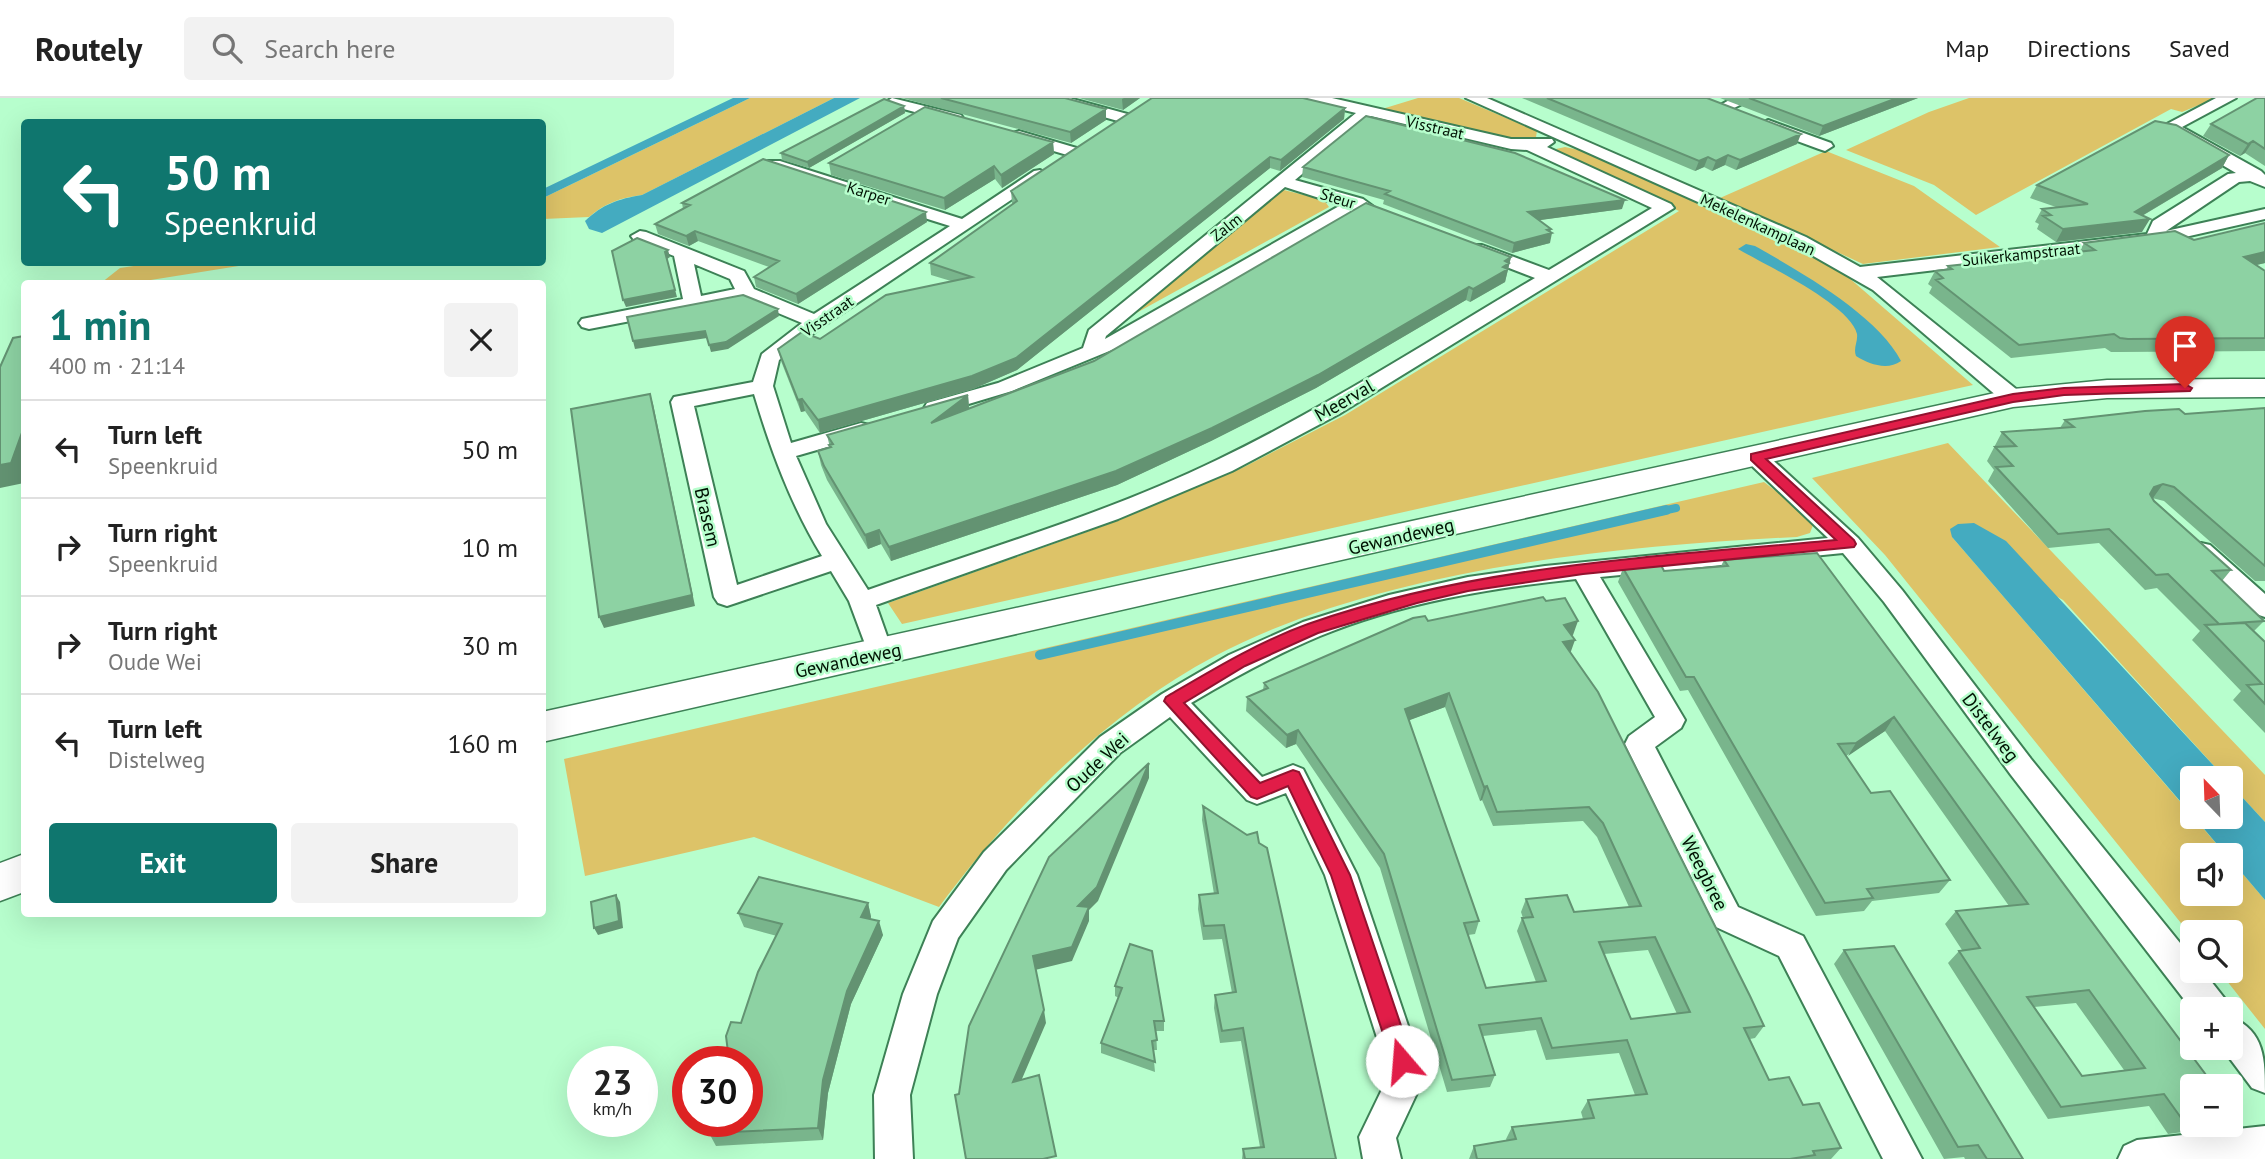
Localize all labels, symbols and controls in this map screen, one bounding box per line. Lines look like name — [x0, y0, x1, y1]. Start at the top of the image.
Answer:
search box — [184, 17, 674, 80]
text: Routely — [35, 27, 142, 70]
icon: search — [208, 29, 246, 67]
text: Search here — [264, 32, 395, 65]
text: Map — [1945, 33, 1989, 64]
text: Directions — [2027, 33, 2131, 64]
text: Saved — [2169, 33, 2230, 64]
street label: Visstraat — [1403, 110, 1467, 144]
text: 50 m — [164, 140, 271, 204]
icon: left — [49, 147, 140, 238]
street label: Karper — [845, 177, 894, 210]
street label: Steur — [1318, 183, 1359, 213]
street label: Mekelenkamplaan — [1697, 189, 1819, 259]
text: Speenkruid — [164, 202, 317, 244]
street label: Zalm — [1207, 209, 1245, 245]
street label: Suikerkampstraat — [1961, 238, 2082, 270]
street label: Visstraat — [796, 291, 857, 342]
text: 1 min — [49, 297, 151, 352]
button: close — [444, 303, 518, 377]
pin — [2155, 316, 2215, 388]
icon: arrive — [2166, 327, 2204, 365]
text: 400 m · 21:14 — [49, 351, 185, 380]
street label: Meerval — [1310, 373, 1378, 427]
text: Turn left — [108, 418, 202, 451]
icon: left — [49, 430, 87, 468]
text: 50 m — [462, 433, 518, 466]
text: Speenkruid — [108, 451, 218, 480]
street label: Brasem — [690, 485, 726, 549]
street label: Gewandeweg — [1346, 512, 1456, 560]
text: Turn right — [108, 516, 217, 549]
icon: right — [49, 528, 87, 566]
text: 10 m — [462, 531, 518, 564]
text: Speenkruid — [108, 549, 218, 578]
text: Turn right — [108, 614, 217, 647]
icon: right — [49, 626, 87, 664]
text: 30 m — [462, 629, 518, 662]
street label: Gewandeweg — [793, 637, 903, 683]
text: Oude Wei — [108, 647, 202, 676]
street label: Distelweg — [1957, 688, 2025, 766]
text: Turn left — [108, 712, 202, 745]
icon: left — [49, 724, 87, 762]
text: 160 m — [447, 727, 518, 760]
street label: Oude Wei — [1060, 727, 1134, 797]
text: Distelweg — [108, 745, 205, 774]
north arrow — [2180, 766, 2244, 830]
map controls — [2180, 766, 2243, 1137]
button: Exit — [49, 823, 277, 903]
button: Share — [291, 823, 518, 903]
street label: Weegbree — [1676, 832, 1734, 914]
button: sound — [2180, 843, 2243, 906]
button: search — [2180, 920, 2243, 983]
button: + — [2180, 997, 2243, 1060]
position arrow — [1365, 1024, 1439, 1098]
speed limit sign: 30 — [672, 1046, 763, 1137]
text: 23 — [593, 1059, 632, 1105]
button: − — [2180, 1074, 2243, 1137]
text: km/h — [593, 1097, 632, 1120]

